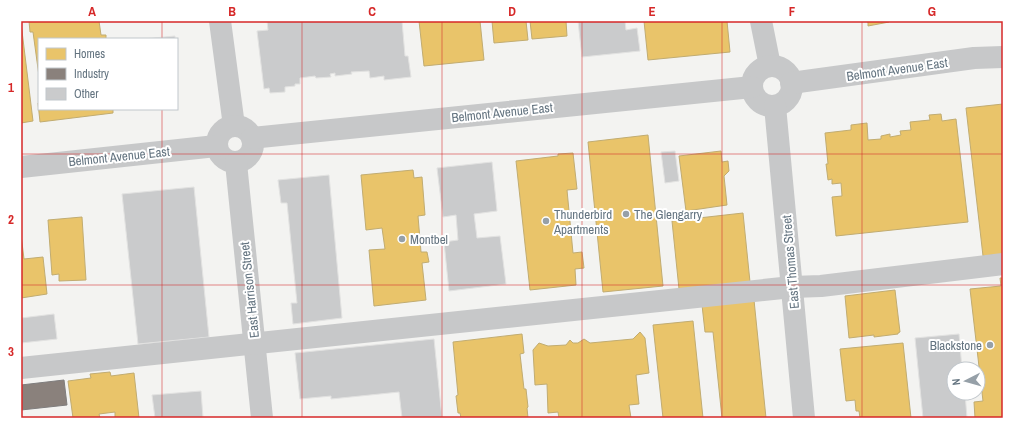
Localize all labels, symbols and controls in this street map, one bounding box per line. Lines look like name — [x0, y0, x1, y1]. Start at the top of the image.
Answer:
text: A — [88, 3, 96, 20]
text: B — [228, 3, 236, 20]
text: C — [368, 3, 376, 20]
text: D — [508, 3, 516, 20]
text: E — [648, 3, 656, 20]
text: F — [789, 3, 796, 20]
text: G — [928, 3, 936, 20]
legend — [38, 38, 178, 110]
text: Homes — [74, 46, 105, 62]
street label: Belmont Avenue East — [845, 54, 949, 85]
text: Industry — [74, 66, 109, 82]
text: 1 — [8, 79, 14, 96]
text: Other — [74, 86, 99, 102]
street label: Belmont Avenue East — [451, 99, 554, 126]
street label: Belmont Avenue East — [68, 143, 171, 170]
place label: Thunderbird Apartments — [553, 206, 612, 238]
place label: The Glengarry — [634, 206, 703, 223]
marker: The Glengarry — [621, 209, 631, 219]
text: 2 — [8, 211, 14, 228]
street label: East Thomas Street — [778, 214, 803, 310]
marker: Thunderbird Apartments — [541, 216, 551, 226]
place label: Montbel — [410, 231, 448, 248]
marker: Montbel — [397, 234, 407, 244]
street label: East Harrison Street — [236, 241, 263, 339]
place label: Blackstone — [930, 337, 982, 354]
marker: Blackstone — [985, 340, 995, 350]
text: 3 — [8, 343, 14, 360]
north arrow — [946, 361, 986, 401]
text: N — [949, 378, 963, 386]

